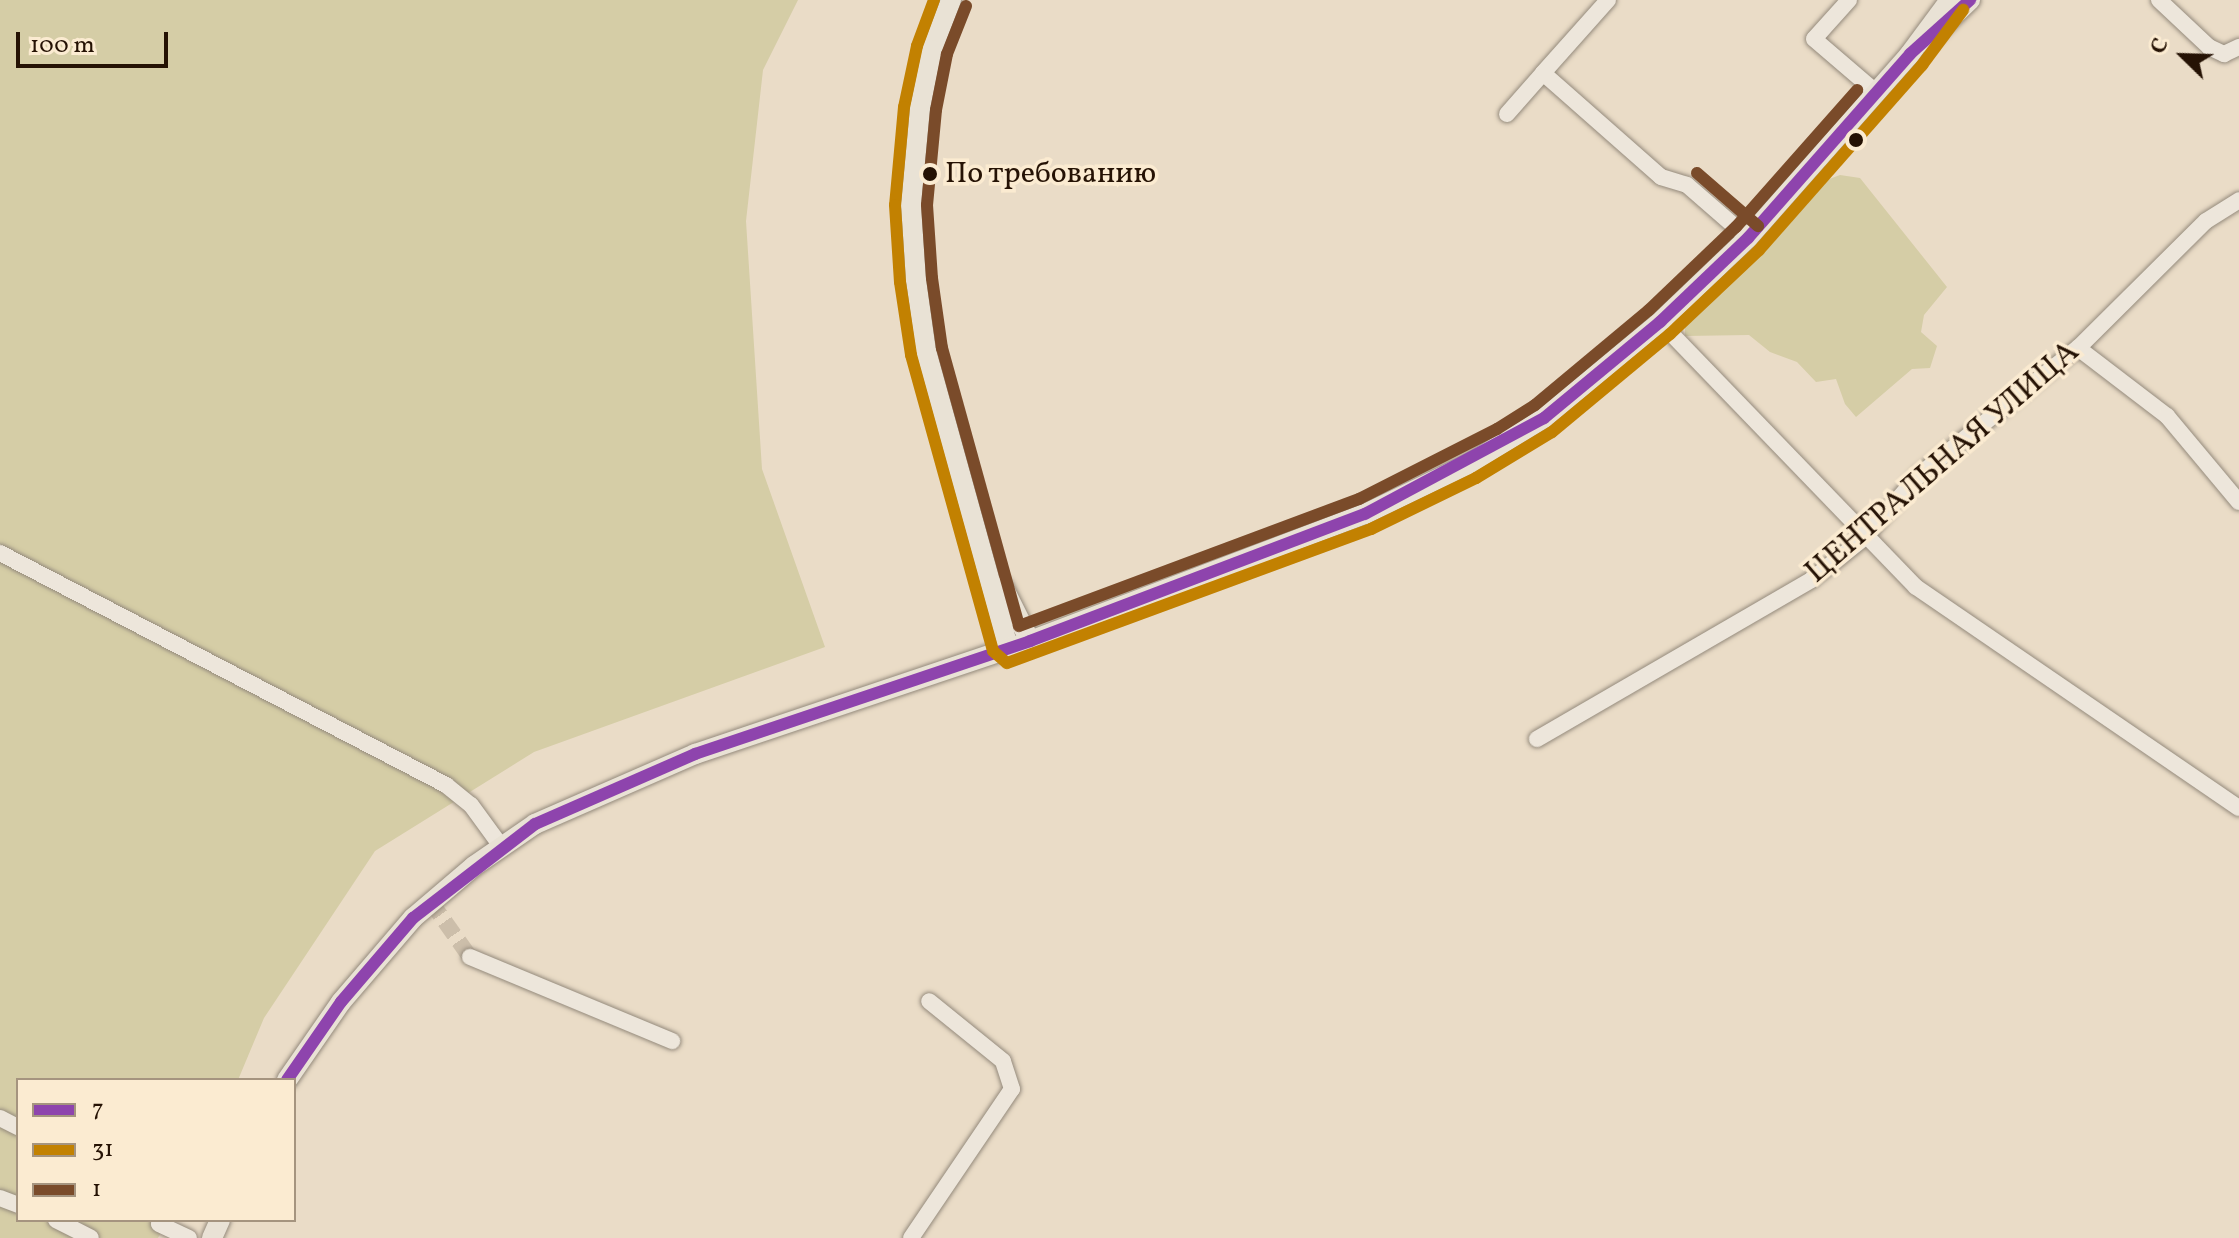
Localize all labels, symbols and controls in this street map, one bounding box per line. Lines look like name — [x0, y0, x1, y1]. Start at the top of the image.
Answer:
scale bar — [20, 16, 172, 66]
north arrow — [2143, 16, 2223, 96]
text: 100 m — [30, 29, 95, 63]
text: С — [2143, 34, 2177, 59]
unlabelled marker — [1848, 132, 1864, 148]
place label: По требованию — [945, 156, 1157, 192]
marker: По требованию — [922, 166, 938, 182]
street label: ЦЕНТРАЛЬНАЯ УЛИЦА — [1798, 334, 2088, 592]
legend — [16, 1078, 296, 1222]
text: 7 — [92, 1093, 104, 1127]
text: 31 — [92, 1133, 114, 1167]
text: 1 — [92, 1173, 101, 1207]

